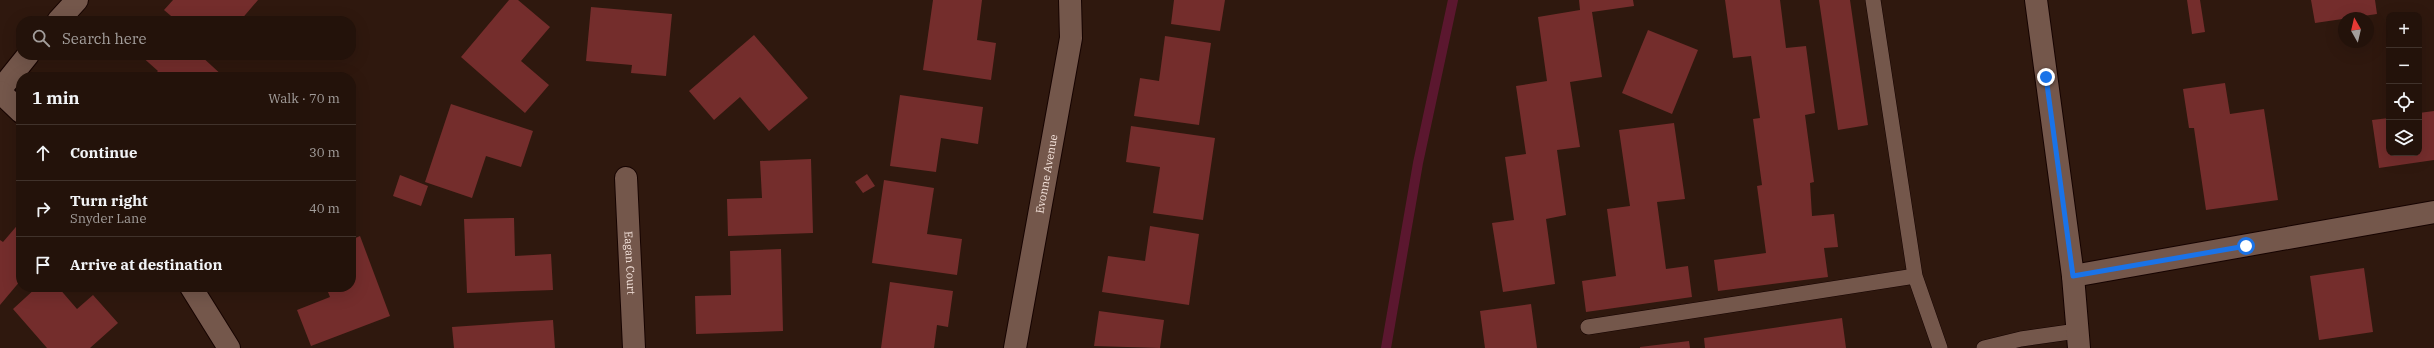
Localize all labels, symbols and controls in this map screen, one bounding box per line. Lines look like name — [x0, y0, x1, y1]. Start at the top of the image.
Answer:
north arrow — [2338, 12, 2374, 48]
map controls — [2386, 12, 2422, 156]
button: + — [2386, 12, 2422, 48]
search box — [16, 16, 356, 60]
icon: search — [30, 27, 52, 49]
text: Search here — [62, 29, 147, 48]
button: − — [2386, 48, 2422, 84]
route end — [2037, 68, 2055, 86]
button: locate — [2386, 84, 2422, 120]
text: 1 min — [32, 87, 80, 109]
text: Walk · 70 m — [268, 90, 340, 107]
button: layers — [2386, 120, 2422, 156]
street label: Evonne Avenue — [1032, 133, 1061, 215]
icon: ahead — [32, 142, 54, 164]
text: Continue — [70, 143, 137, 162]
text: 30 m — [309, 144, 340, 161]
text: Turn right — [70, 191, 148, 210]
icon: right — [32, 198, 54, 220]
text: 40 m — [309, 200, 340, 217]
text: Snyder Lane — [70, 210, 146, 227]
street label: Eagan Court — [622, 231, 638, 295]
route start — [2237, 237, 2255, 255]
icon: arrive — [32, 254, 54, 276]
text: Arrive at destination — [70, 255, 222, 274]

